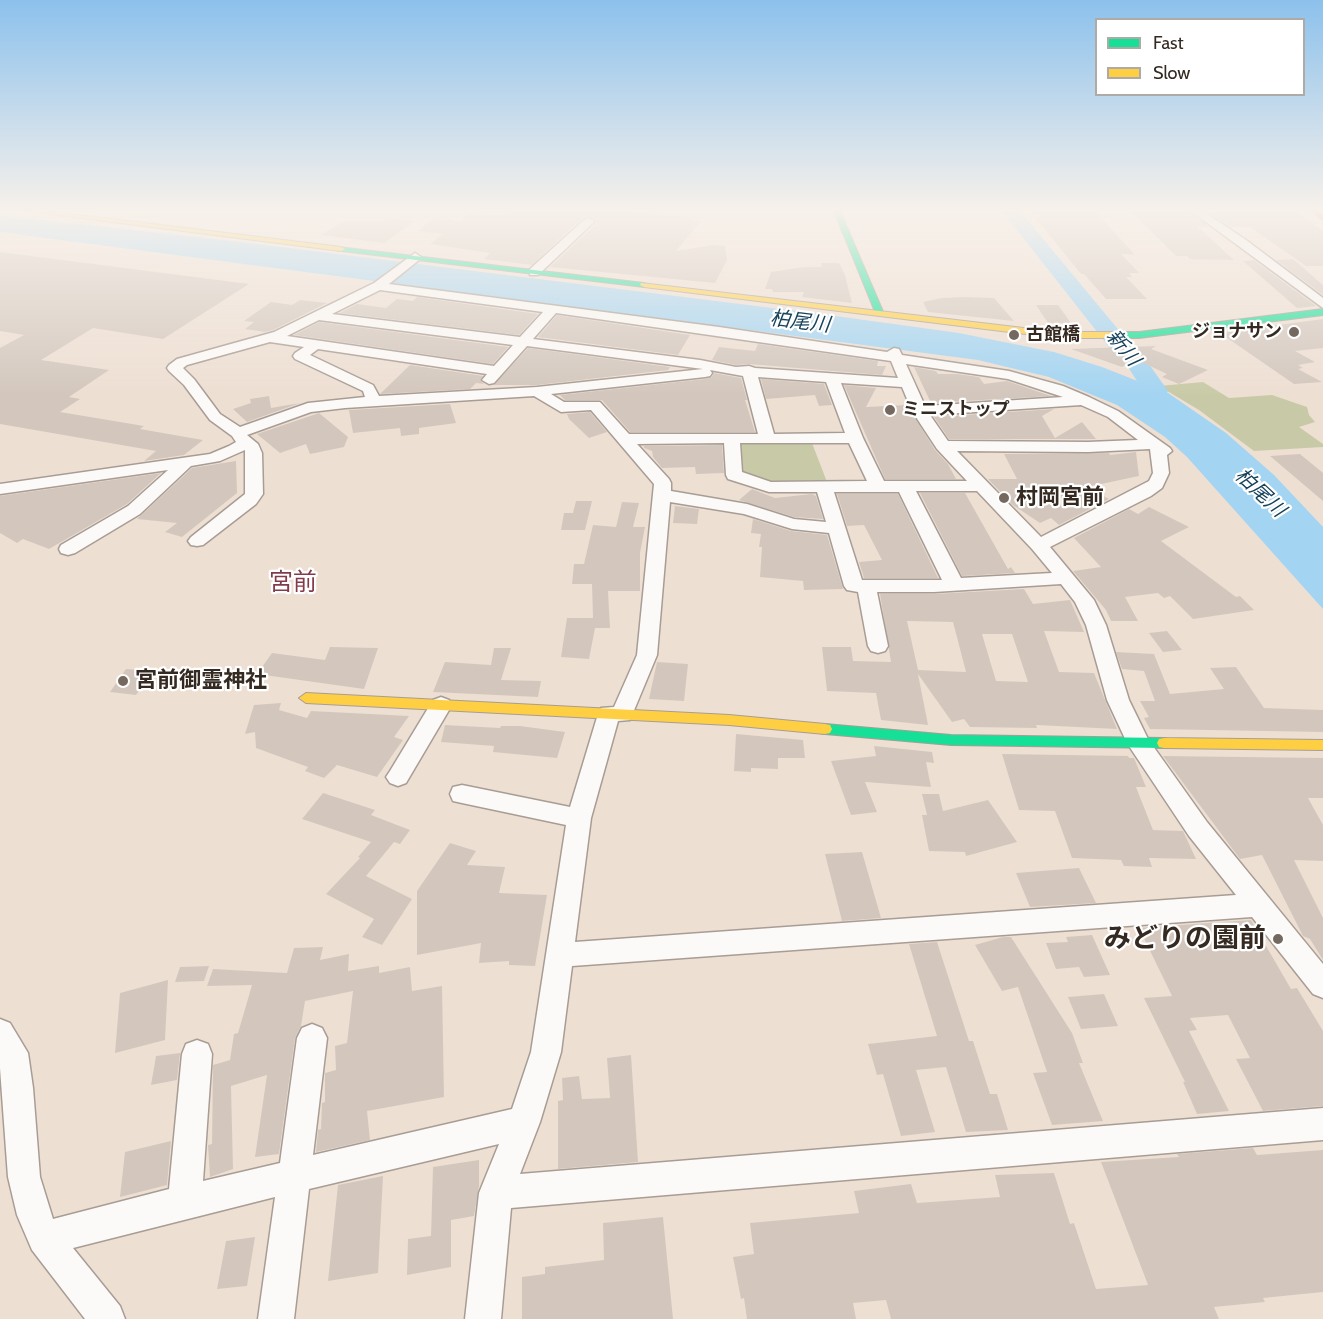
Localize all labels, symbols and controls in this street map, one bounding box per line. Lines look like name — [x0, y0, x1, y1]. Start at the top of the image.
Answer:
legend — [1095, 18, 1305, 96]
text: Fast — [1153, 32, 1184, 54]
text: Slow — [1153, 62, 1190, 84]
water label: 柏尾川 — [769, 306, 831, 338]
place label: ジョナサン — [1192, 321, 1282, 343]
place label: 古館橋 — [1026, 324, 1080, 346]
water label: 新川 — [1101, 325, 1145, 371]
marker: ジョナサン — [1287, 325, 1301, 339]
marker: 古館橋 — [1007, 328, 1021, 342]
place label: ミニストップ — [902, 399, 1010, 421]
marker: ミニストップ — [883, 403, 897, 417]
water label: 柏尾川 — [1230, 464, 1290, 522]
place label: 村岡宮前 — [1016, 485, 1104, 511]
marker: 村岡宮前 — [997, 491, 1011, 505]
district label: 宮前 — [269, 569, 317, 597]
place label: 宮前御霊神社 — [135, 668, 267, 694]
marker: 宮前御霊神社 — [116, 674, 130, 688]
place label: みどりの園前 — [1104, 923, 1266, 955]
marker: みどりの園前 — [1271, 932, 1285, 946]

